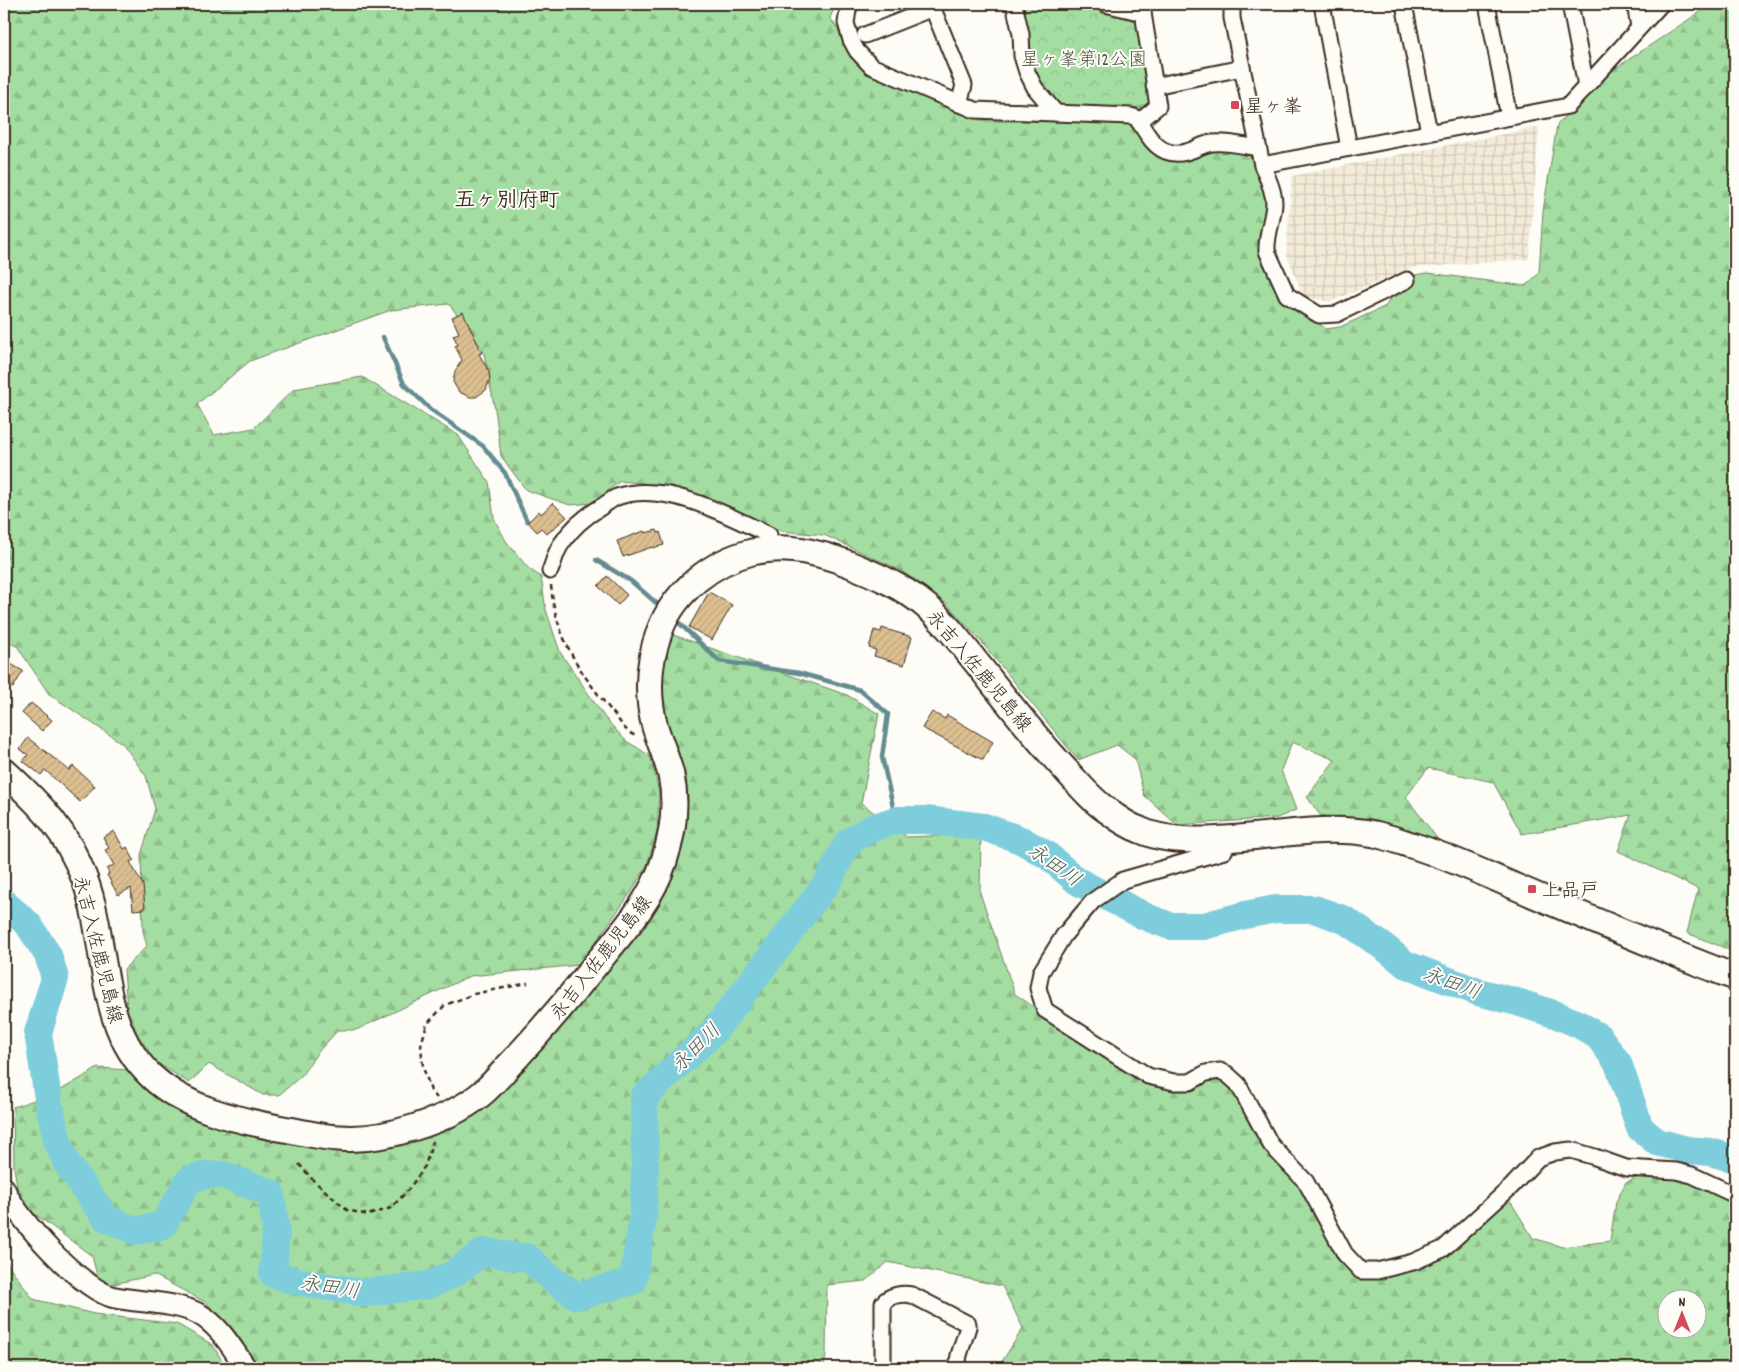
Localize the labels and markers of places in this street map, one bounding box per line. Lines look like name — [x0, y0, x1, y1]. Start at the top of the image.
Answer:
place label: 星ヶ峯 — [1245, 95, 1302, 122]
marker: 星ヶ峯 — [1229, 99, 1241, 111]
place label: 上品戸 — [1542, 879, 1599, 906]
marker: 上品戸 — [1526, 883, 1538, 895]

